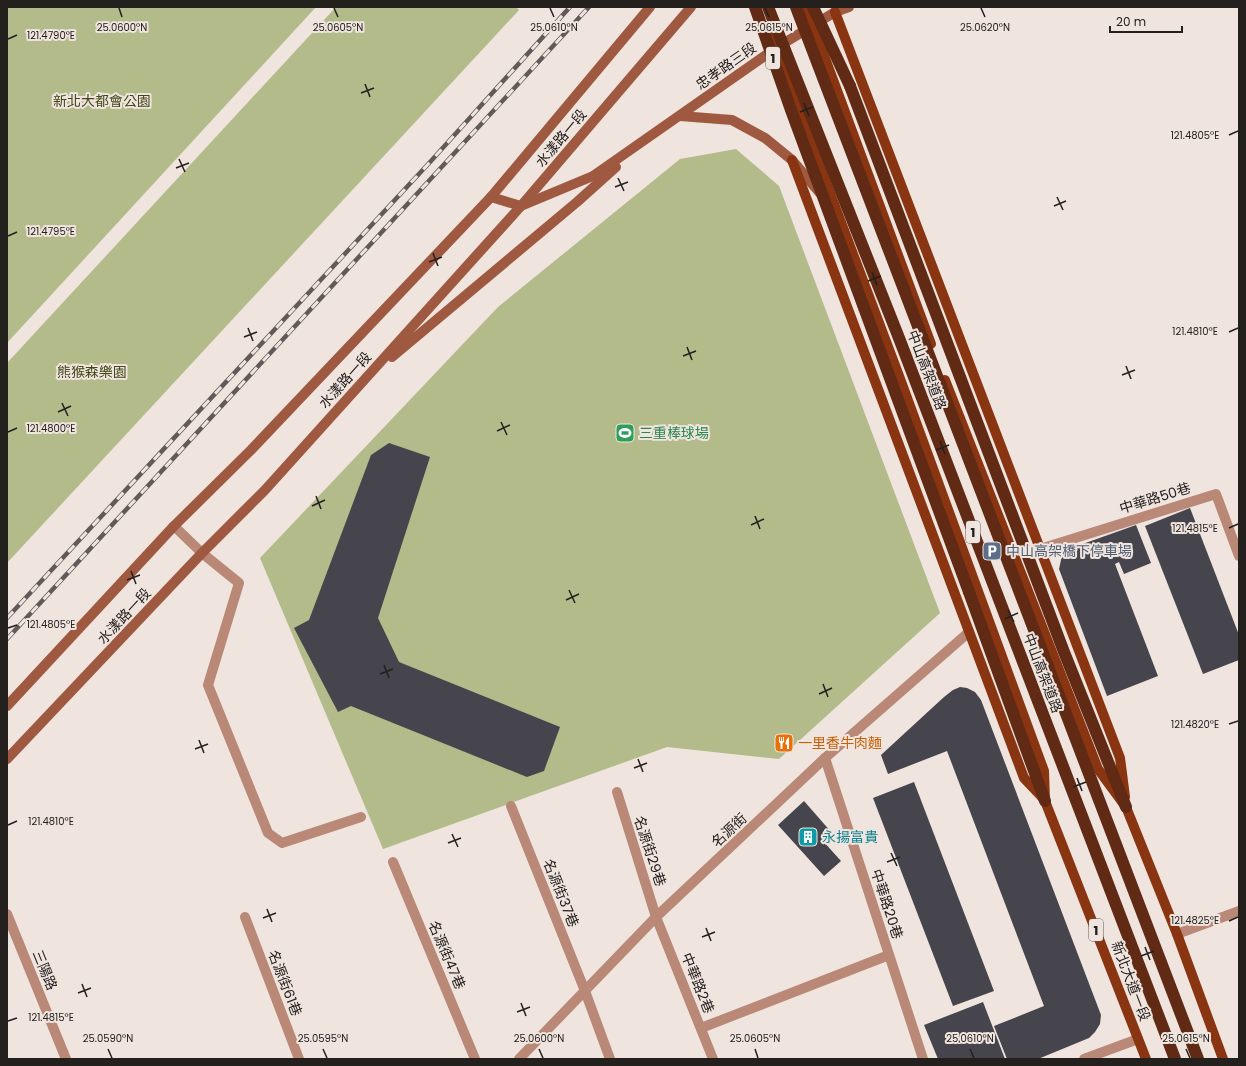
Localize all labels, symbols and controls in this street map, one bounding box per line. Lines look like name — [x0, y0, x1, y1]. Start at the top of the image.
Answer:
scale bar — [1110, 8, 1182, 34]
text: 20 m — [1116, 13, 1146, 30]
text: 25.0600°N — [97, 20, 147, 35]
text: 25.0605°N — [313, 20, 363, 35]
text: 25.0610°N — [530, 20, 578, 35]
text: 25.0615°N — [745, 20, 793, 35]
text: 25.0620°N — [960, 20, 1010, 35]
text: 121.4790°E — [27, 28, 75, 43]
street label: 忠孝路三段 — [692, 38, 760, 94]
road number: 1 — [766, 47, 780, 69]
park label: 新北大都會公園 — [53, 91, 151, 111]
street label: 水漾路一段 — [531, 105, 591, 171]
text: 121.4805°E — [1171, 128, 1219, 143]
text: 121.4795°E — [27, 224, 75, 239]
text: 121.4810°E — [1172, 324, 1218, 339]
street label: 中山高架道路 — [903, 327, 951, 413]
street label: 水漾路一段 — [314, 347, 376, 413]
park label: 熊猴森樂園 — [57, 362, 127, 382]
text: 121.4800°E — [27, 421, 75, 436]
sports icon: 三重棒球場 — [614, 422, 636, 444]
place label: 三重棒球場 — [639, 423, 709, 443]
street label: 中華路50巷 — [1117, 478, 1193, 518]
road number: 1 — [966, 521, 980, 543]
text: 121.4815°E — [1172, 521, 1218, 536]
parking icon: 中山高架橋下停車場 — [981, 540, 1003, 562]
place label: 中山高架橋下停車場 — [1006, 541, 1132, 561]
street label: 水漾路一段 — [93, 584, 155, 648]
text: 121.4805°E — [27, 617, 75, 632]
street label: 中山高架道路 — [1019, 630, 1067, 716]
text: 121.4820°E — [1171, 717, 1219, 732]
restaurant icon: 一里香牛肉麵 — [773, 732, 795, 754]
place label: 一里香牛肉麵 — [798, 733, 882, 753]
street label: 名源街 — [707, 808, 751, 852]
street label: 名源街29巷 — [629, 813, 671, 889]
text: 121.4810°E — [28, 814, 74, 829]
building icon: 永揚富貴 — [797, 826, 819, 848]
place label: 永揚富貴 — [822, 827, 878, 847]
street label: 名源街37巷 — [538, 856, 584, 930]
street label: 中華路20巷 — [866, 866, 908, 942]
text: 121.4825°E — [1171, 913, 1219, 928]
street label: 名源街47巷 — [424, 918, 470, 992]
road number: 1 — [1089, 919, 1103, 941]
street label: 新北大道一段 — [1107, 938, 1155, 1024]
street label: 三陽路 — [28, 947, 62, 993]
street label: 名源街61巷 — [263, 947, 307, 1019]
street label: 中華路2巷 — [677, 950, 719, 1016]
text: 121.4815°E — [28, 1010, 74, 1025]
text: 25.0590°N — [83, 1031, 133, 1046]
text: 25.0595°N — [298, 1031, 348, 1046]
text: 25.0600°N — [514, 1031, 564, 1046]
text: 25.0605°N — [730, 1031, 780, 1046]
text: 25.0610°N — [946, 1031, 994, 1046]
text: 25.0615°N — [1162, 1031, 1210, 1046]

